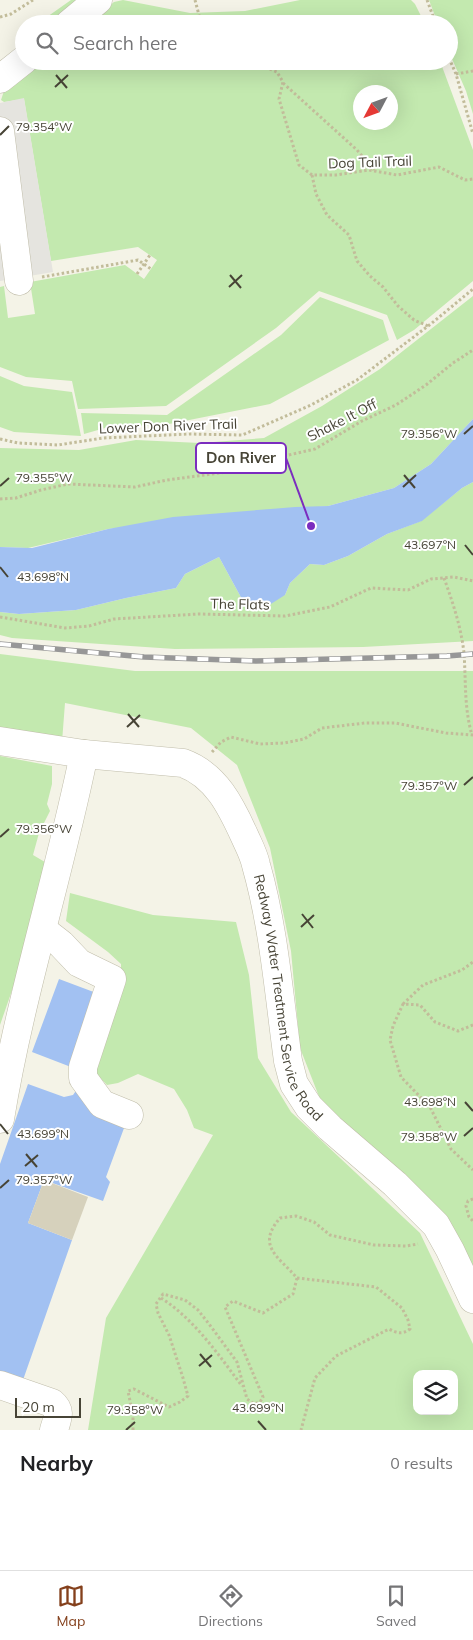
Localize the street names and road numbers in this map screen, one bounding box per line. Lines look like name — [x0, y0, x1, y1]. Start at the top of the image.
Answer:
street label: Dog Tail Trail — [328, 152, 412, 172]
street label: Shake It Off — [304, 395, 380, 445]
street label: Lower Don River Trail — [99, 415, 237, 437]
street label: The Flats — [210, 594, 270, 614]
street label: Redway Water Treatment Service Road — [250, 872, 327, 1125]

